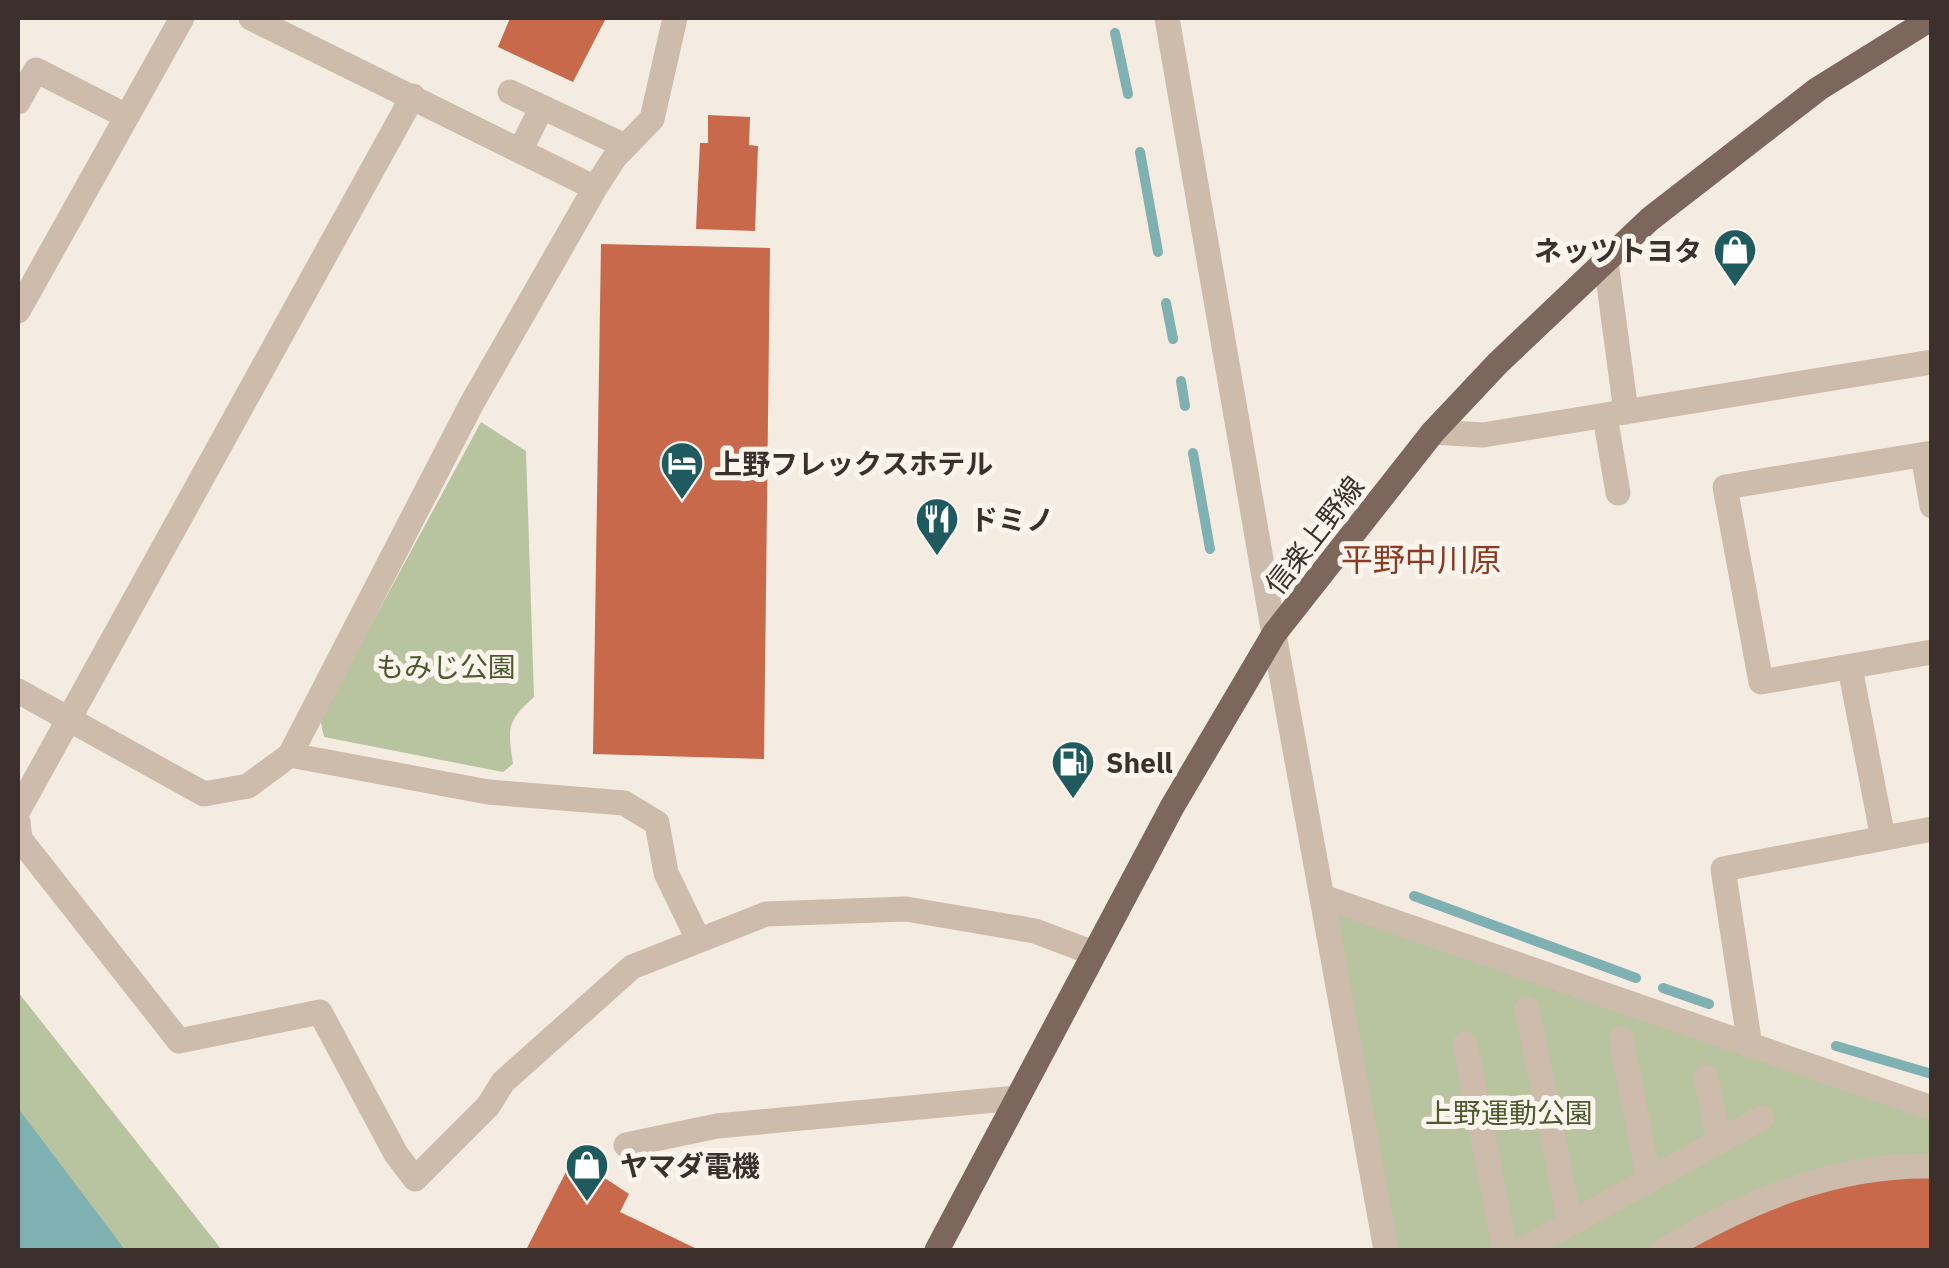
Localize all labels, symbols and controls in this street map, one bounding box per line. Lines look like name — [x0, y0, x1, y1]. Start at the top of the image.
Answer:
shop icon: ネッツトヨタ — [1712, 227, 1758, 288]
place label: ネッツトヨタ — [1534, 232, 1702, 269]
hotel icon: 上野フレックスホテル — [659, 440, 705, 501]
place label: 上野フレックスホテル — [714, 445, 993, 482]
street label: 信楽上野線 — [1256, 468, 1372, 602]
restaurant icon: ドミノ — [914, 496, 960, 557]
place label: ドミノ — [970, 501, 1054, 538]
district label: 平野中川原 — [1341, 538, 1501, 580]
park label: もみじ公園 — [376, 648, 516, 685]
fuel station icon: Shell — [1050, 739, 1096, 800]
place label: Shell — [1106, 744, 1173, 781]
park label: 上野運動公園 — [1425, 1094, 1593, 1131]
shop icon: ヤマダ電機 — [564, 1142, 610, 1203]
place label: ヤマダ電機 — [620, 1147, 760, 1184]

